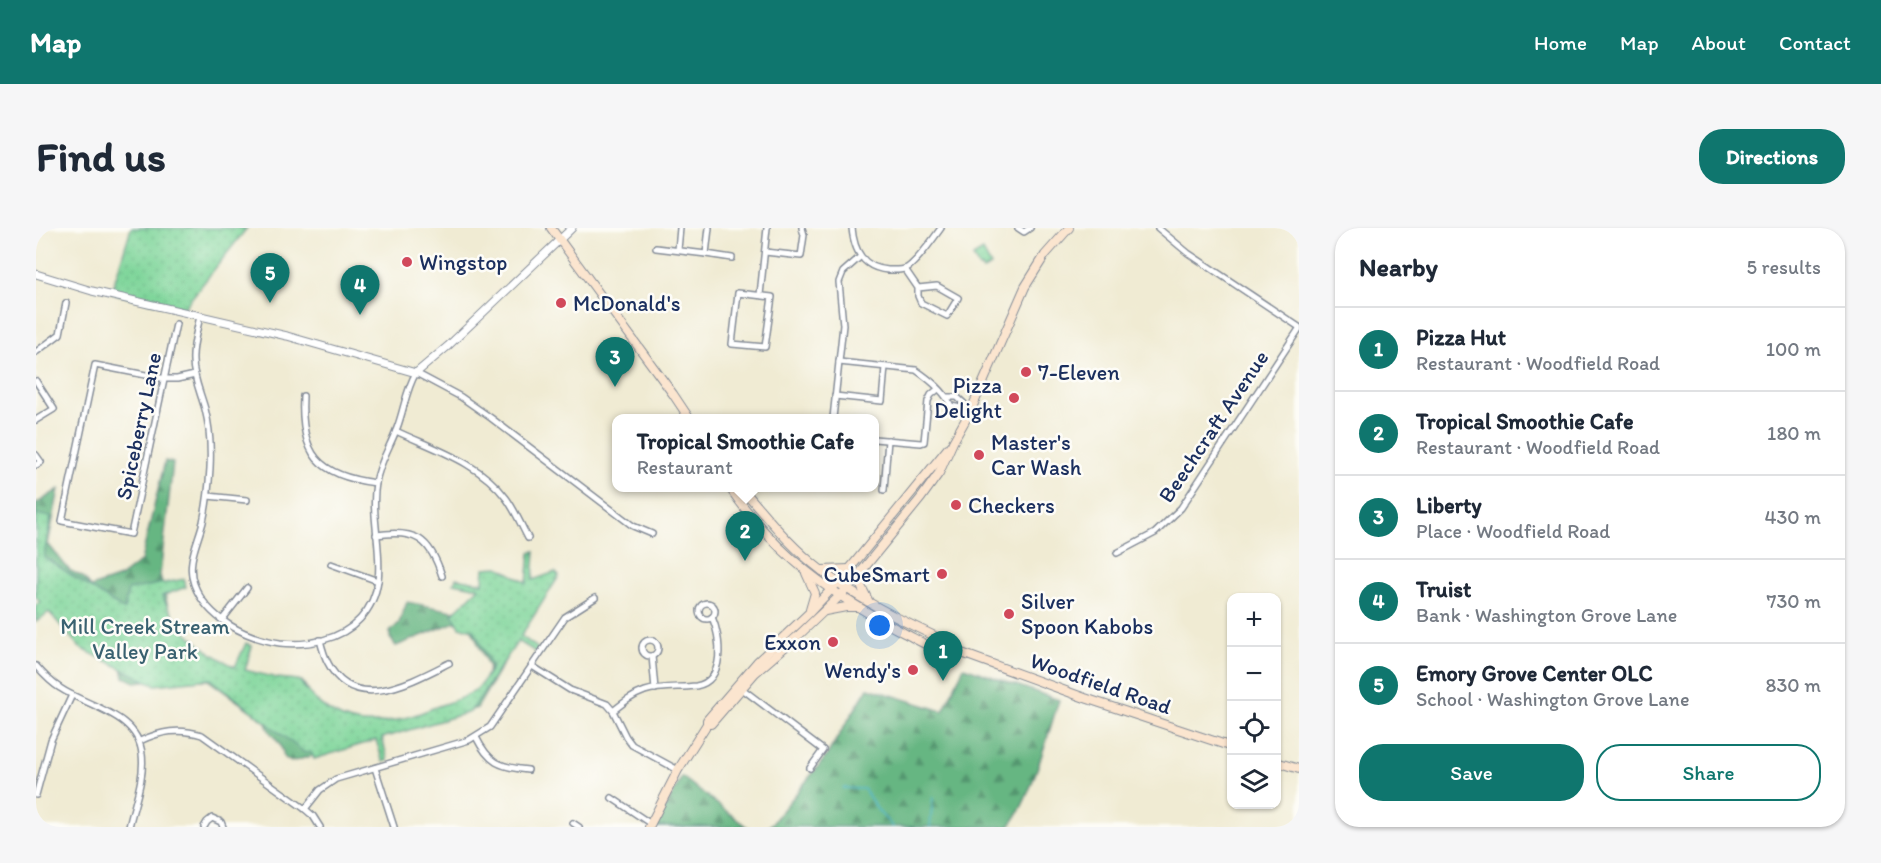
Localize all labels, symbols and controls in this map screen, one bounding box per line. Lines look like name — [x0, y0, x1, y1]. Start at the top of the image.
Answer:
text: Map — [30, 25, 81, 59]
text: Home — [1534, 30, 1587, 55]
text: Map — [1620, 30, 1659, 55]
text: About — [1692, 30, 1746, 55]
text: Contact — [1779, 30, 1851, 55]
button: Directions — [1699, 129, 1845, 184]
text: Find us — [36, 131, 166, 182]
place label: Wingstop — [419, 249, 507, 276]
text: Nearby — [1359, 251, 1438, 283]
pin: 5 — [250, 254, 290, 303]
marker: Wingstop — [400, 255, 414, 269]
text: 5 results — [1747, 255, 1821, 279]
pin: 4 — [340, 266, 380, 315]
place label: McDonald's — [573, 290, 681, 317]
marker: McDonald's — [554, 296, 568, 310]
text: Pizza Hut — [1416, 324, 1506, 351]
text: 1 — [1374, 337, 1383, 361]
text: 100 m — [1766, 337, 1821, 361]
pin: 3 — [596, 338, 634, 387]
street label: Beechcraft Avenue — [1152, 345, 1274, 508]
street label: Spiceberry Lane — [110, 350, 167, 502]
text: Restaurant · Woodfield Road — [1416, 351, 1660, 375]
place label: 7-Eleven — [1038, 359, 1120, 386]
marker: 7-Eleven — [1019, 365, 1033, 379]
place label: Pizza Delight — [934, 372, 1002, 424]
marker: Pizza Delight — [1007, 391, 1021, 405]
text: Tropical Smoothie Cafe — [1416, 408, 1634, 435]
popup — [612, 414, 879, 492]
text: 2 — [1373, 421, 1384, 445]
text: 180 m — [1767, 421, 1821, 445]
text: Tropical Smoothie Cafe — [637, 428, 854, 455]
place label: Master's Car Wash — [991, 429, 1082, 481]
text: Restaurant · Woodfield Road — [1416, 435, 1660, 459]
marker: Master's Car Wash — [972, 448, 986, 462]
text: Restaurant — [637, 455, 733, 479]
place label: Checkers — [968, 492, 1055, 519]
text: Liberty — [1416, 492, 1482, 519]
marker: Checkers — [949, 498, 963, 512]
text: 3 — [1373, 505, 1384, 529]
text: 430 m — [1764, 505, 1821, 529]
pin: 2 — [726, 512, 764, 561]
text: Place · Woodfield Road — [1416, 519, 1610, 543]
place label: CubeSmart — [823, 561, 930, 588]
marker: CubeSmart — [935, 567, 949, 581]
text: Truist — [1416, 576, 1471, 603]
place label: Silver Spoon Kabobs — [1021, 588, 1153, 640]
text: 4 — [1372, 589, 1385, 613]
text: 730 m — [1767, 589, 1821, 613]
map controls — [1227, 593, 1281, 809]
button: + — [1227, 593, 1281, 647]
text: Bank · Washington Grove Lane — [1416, 603, 1677, 627]
marker: Silver Spoon Kabobs — [1002, 607, 1016, 621]
your location — [865, 611, 894, 640]
park label: Mill Creek Stream Valley Park — [60, 613, 230, 665]
place label: Exxon — [764, 629, 822, 656]
pin: 1 — [924, 632, 962, 681]
marker: Exxon — [826, 635, 840, 649]
street label: Woodfield Road — [1027, 647, 1175, 720]
button: − — [1227, 647, 1281, 701]
place label: Wendy's — [824, 657, 901, 684]
text: Emory Grove Center OLC — [1416, 660, 1653, 687]
marker: Wendy's — [906, 663, 920, 677]
text: 5 — [1373, 673, 1384, 697]
text: 830 m — [1766, 673, 1821, 697]
text: School · Washington Grove Lane — [1416, 687, 1689, 711]
button: locate — [1227, 701, 1281, 755]
button: Save — [1359, 744, 1584, 801]
button: Share — [1596, 744, 1821, 801]
button: layers — [1227, 755, 1281, 809]

